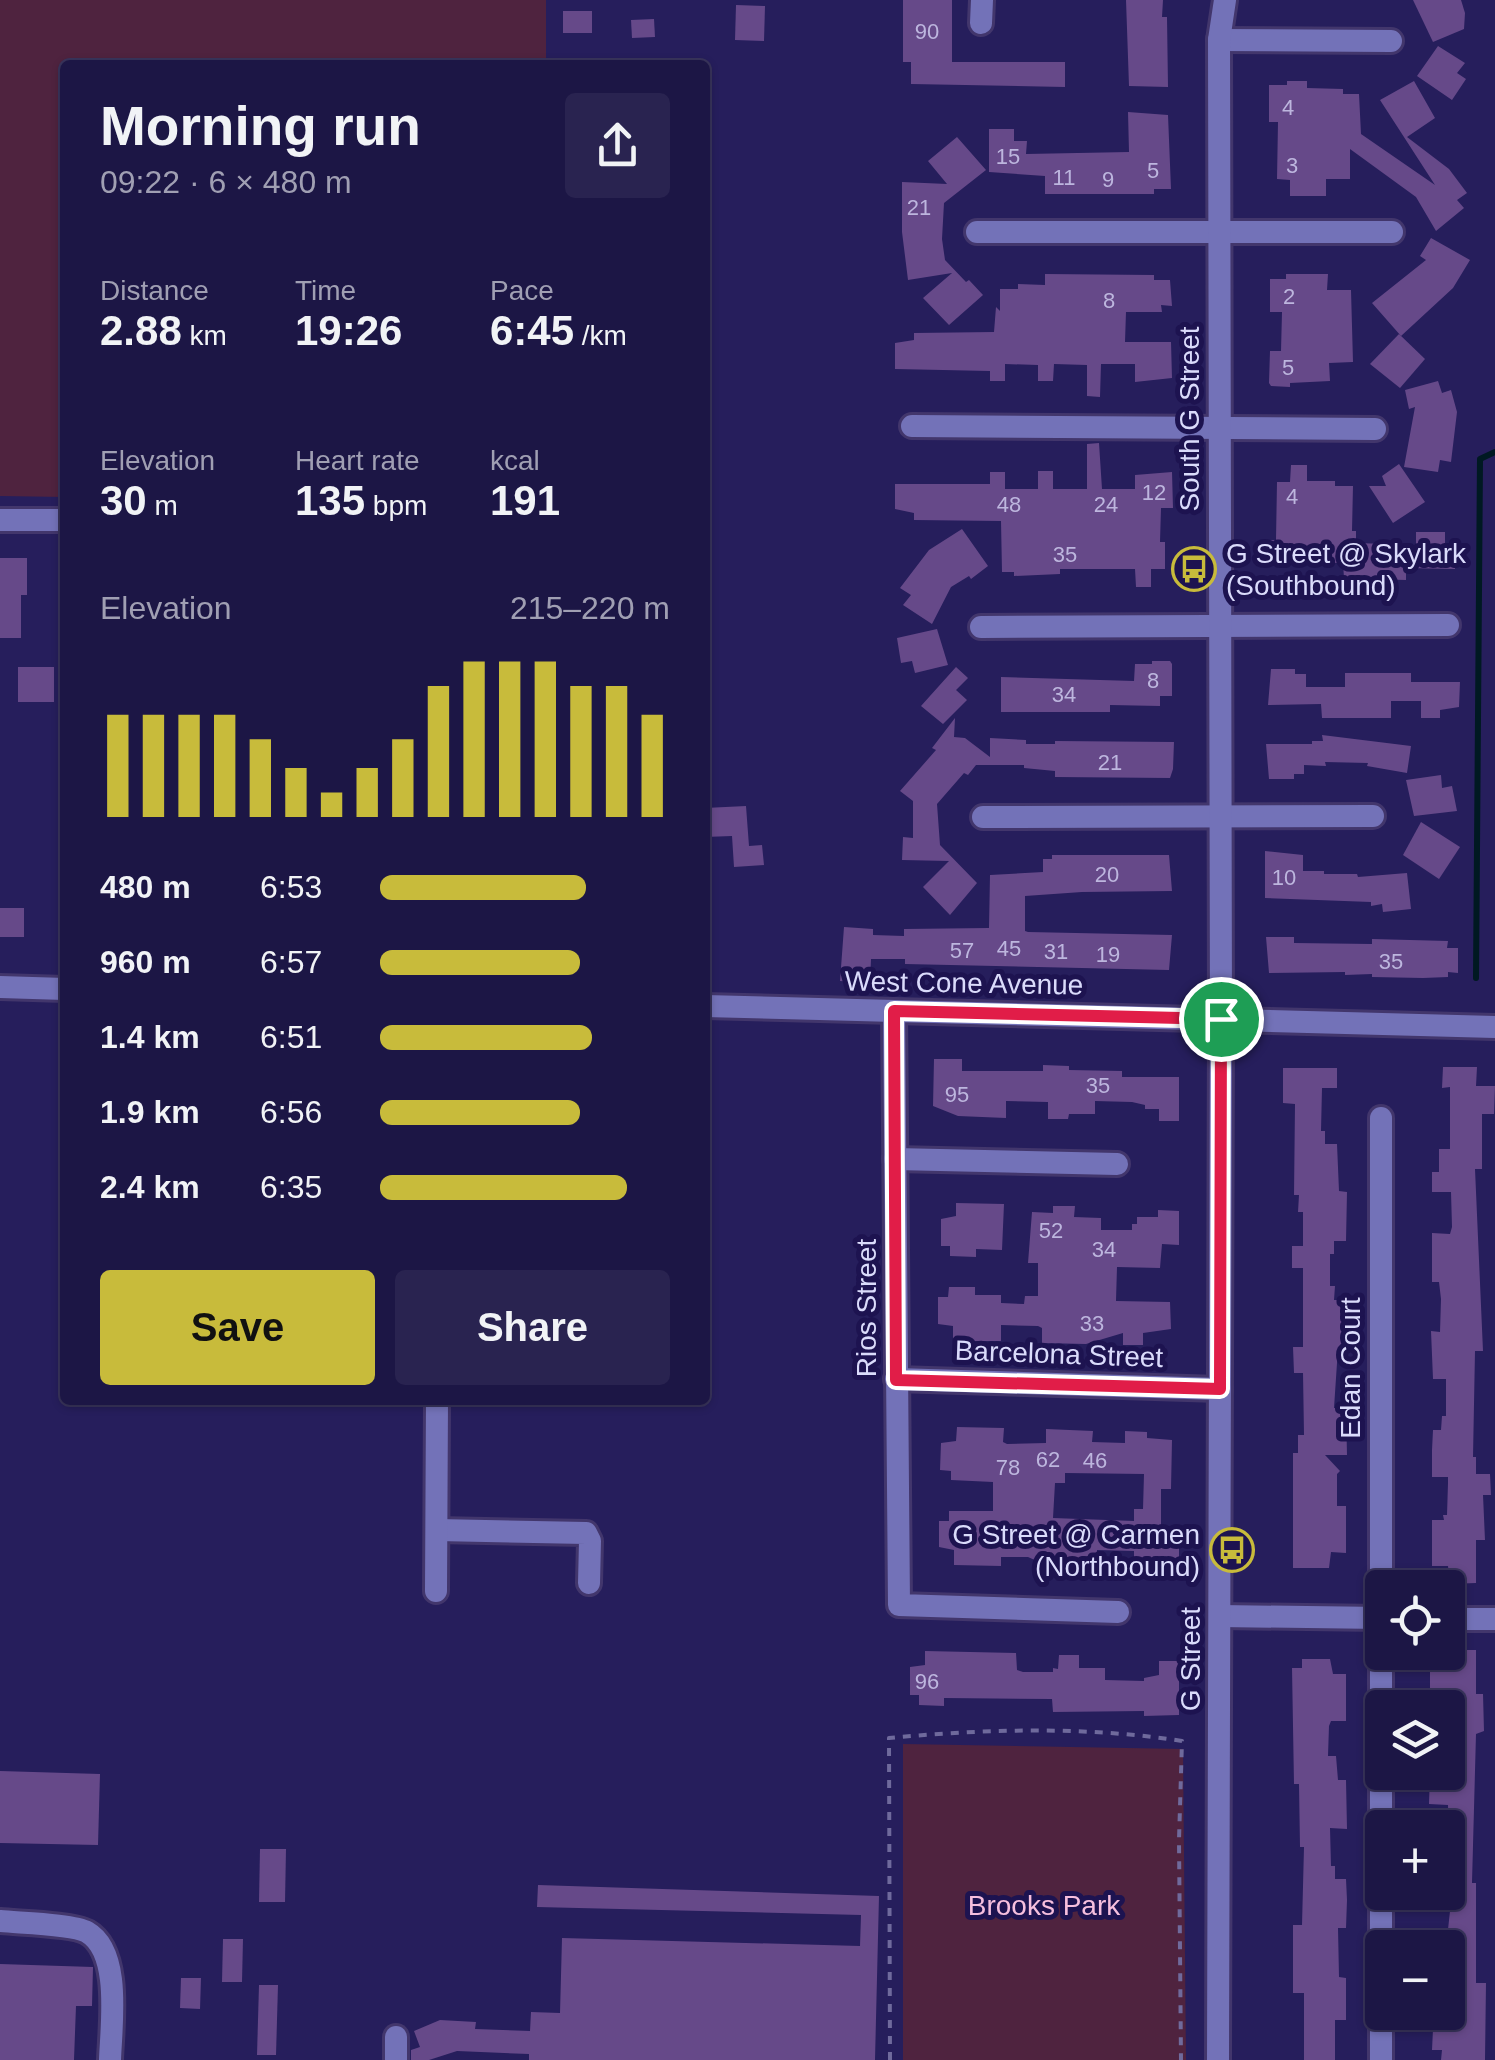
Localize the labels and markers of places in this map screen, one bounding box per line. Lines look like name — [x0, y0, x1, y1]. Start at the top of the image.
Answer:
place label: G Street @ Skylark (Southbound) — [1226, 538, 1467, 601]
bus stop icon: G Street @ Skylark (Southbound) — [1171, 546, 1217, 592]
pin — [1179, 977, 1264, 1062]
place label: G Street @ Carmen (Northbound) — [952, 1519, 1200, 1582]
bus stop icon: G Street @ Carmen (Northbound) — [1209, 1527, 1255, 1573]

